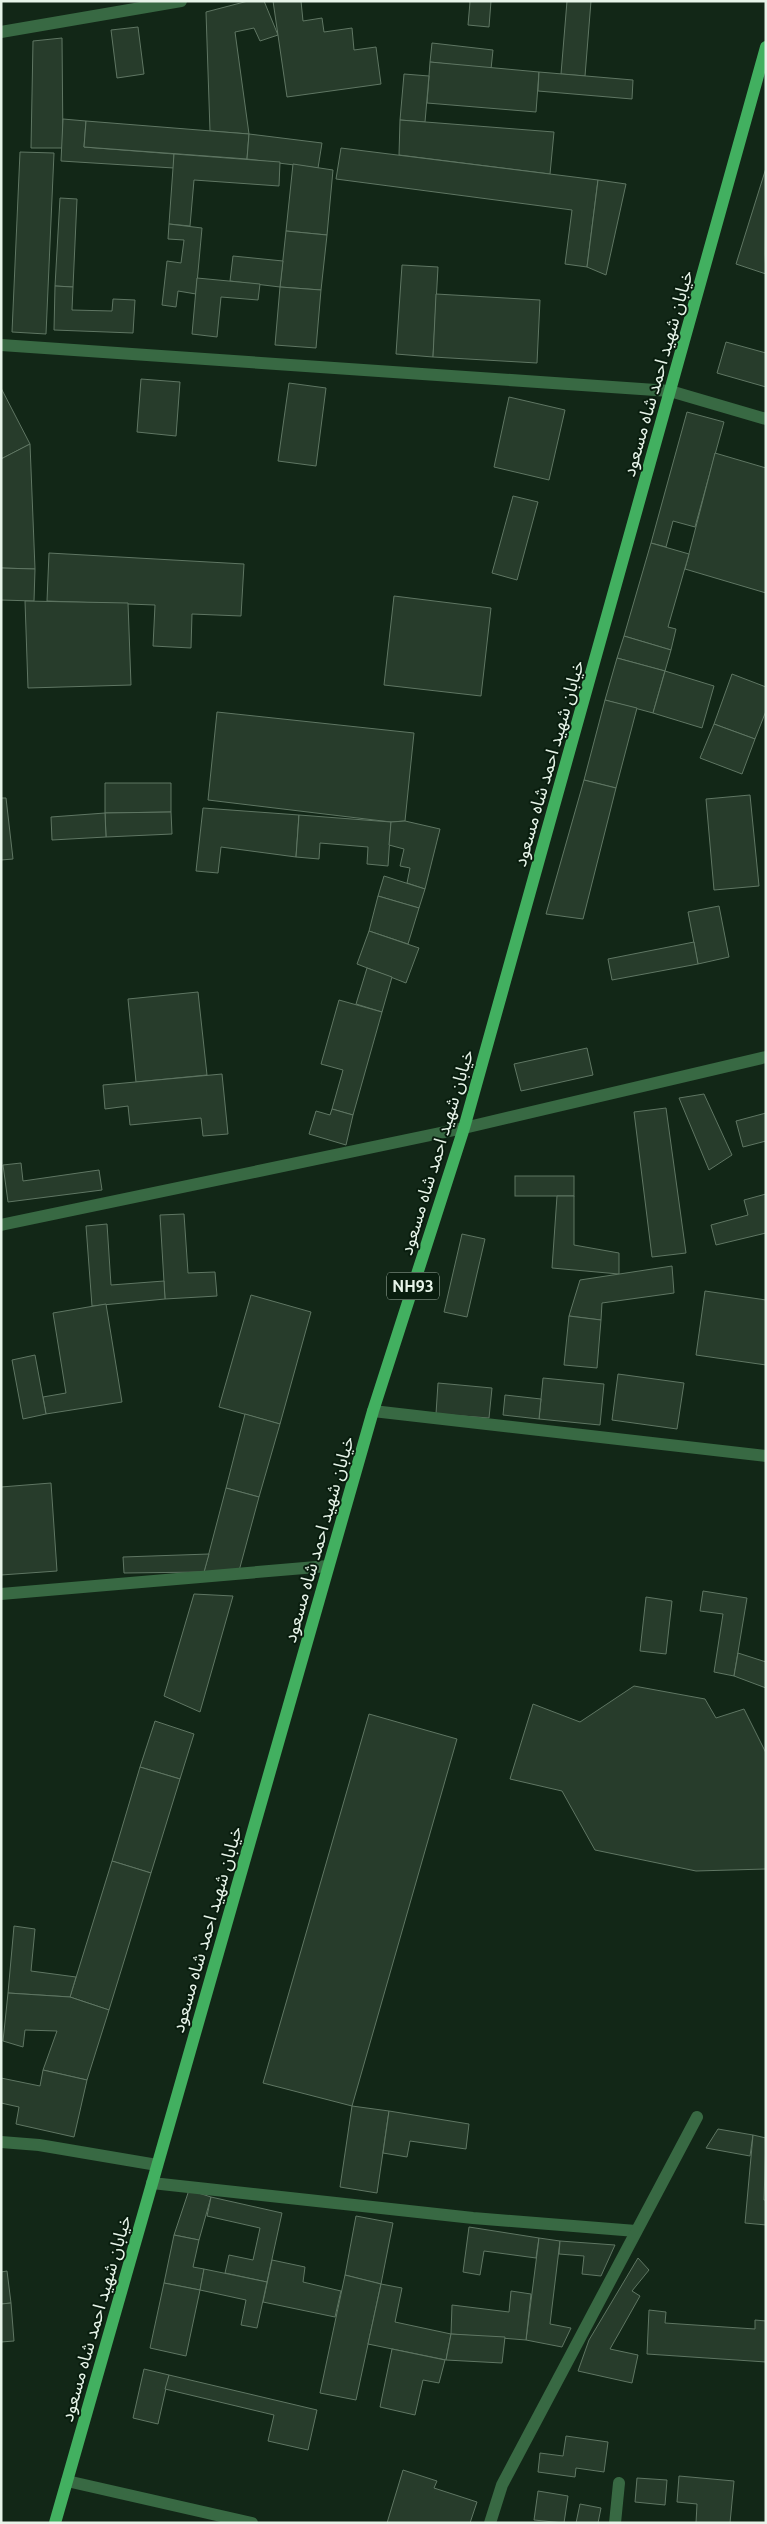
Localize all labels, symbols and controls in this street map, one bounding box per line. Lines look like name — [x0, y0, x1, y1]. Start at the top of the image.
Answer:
street label: خیابان شهید احمد شاه مسعود — [618, 268, 698, 479]
street label: خیابان شهید احمد شاه مسعود — [509, 658, 589, 869]
street label: خیابان شهید احمد شاه مسعود — [395, 1047, 479, 1258]
road number: NH93 — [387, 1272, 439, 1300]
street label: خیابان شهید احمد شاه مسعود — [279, 1434, 359, 1645]
street label: خیابان شهید احمد شاه مسعود — [167, 1824, 247, 2035]
street label: خیابان شهید احمد شاه مسعود — [56, 2213, 136, 2424]

